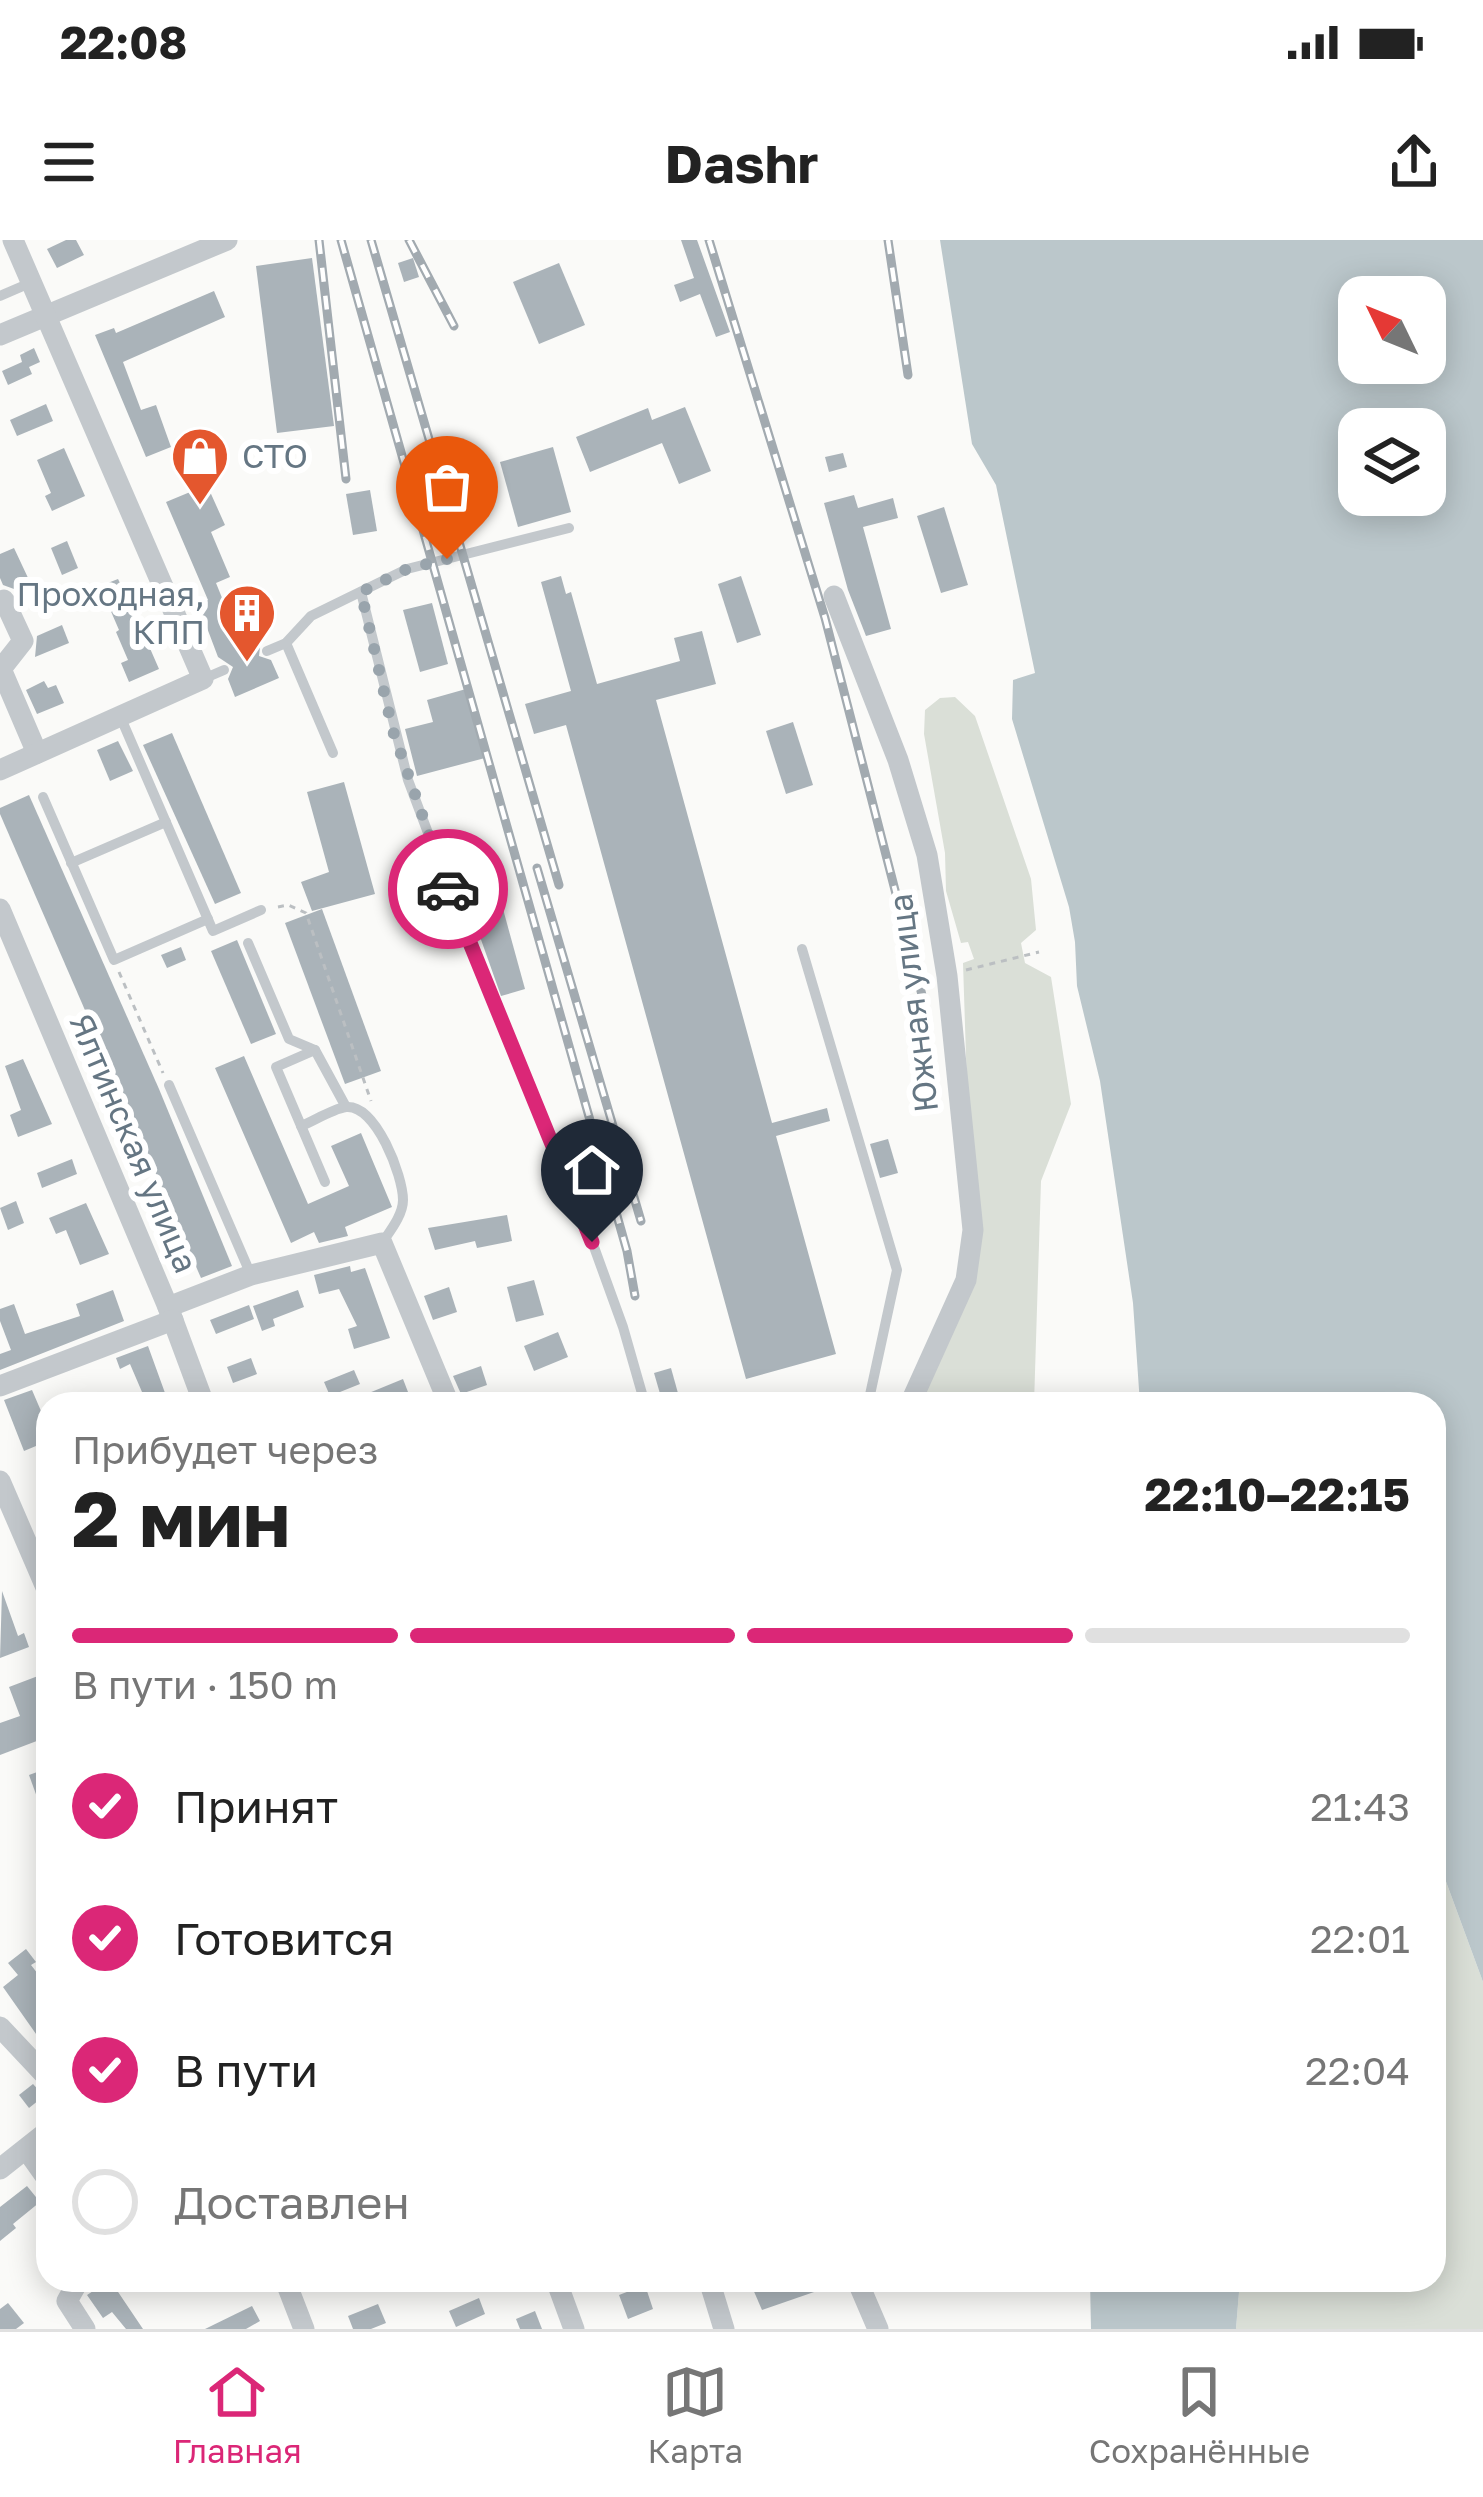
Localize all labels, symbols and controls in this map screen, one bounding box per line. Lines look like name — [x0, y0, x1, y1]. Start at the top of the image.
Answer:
text: 22:08 — [60, 15, 187, 69]
icon: menu — [36, 129, 102, 195]
icon: share — [1381, 129, 1447, 195]
text: Dashr — [665, 130, 818, 195]
north arrow — [1338, 276, 1446, 384]
map controls — [1338, 276, 1446, 516]
button: layers — [1338, 408, 1446, 516]
shop icon: СТО — [169, 425, 231, 507]
place label: СТО — [242, 436, 308, 475]
pin — [396, 436, 498, 559]
icon: bag — [414, 454, 480, 520]
place label: Проходная, КПП — [16, 574, 205, 651]
building icon: Проходная, КПП — [216, 582, 278, 664]
courier — [388, 829, 508, 949]
icon: car — [415, 856, 481, 922]
street label: Южная улица — [880, 892, 945, 1115]
street label: Ялтинская улица — [62, 1008, 207, 1278]
pin — [541, 1119, 643, 1242]
icon: home — [559, 1137, 625, 1203]
text: Прибудет через — [72, 1426, 378, 1473]
text: 22:10–22:15 — [1144, 1467, 1410, 1521]
text: 2 мин — [72, 1471, 290, 1564]
text: В пути · 150 m — [72, 1661, 338, 1708]
icon: check — [72, 1773, 138, 1839]
text: Принят — [174, 1779, 338, 1833]
text: 21:43 — [1310, 1783, 1410, 1830]
icon: check — [72, 1905, 138, 1971]
text: Готовится — [174, 1911, 394, 1965]
text: 22:01 — [1310, 1915, 1410, 1962]
icon: check — [72, 2037, 138, 2103]
text: В пути — [174, 2043, 318, 2097]
text: 22:04 — [1305, 2047, 1410, 2094]
text: Доставлен — [174, 2175, 410, 2229]
tab: Главная — [173, 2359, 302, 2470]
tab: Карта — [648, 2359, 743, 2470]
tab: Сохранённые — [1089, 2359, 1310, 2470]

